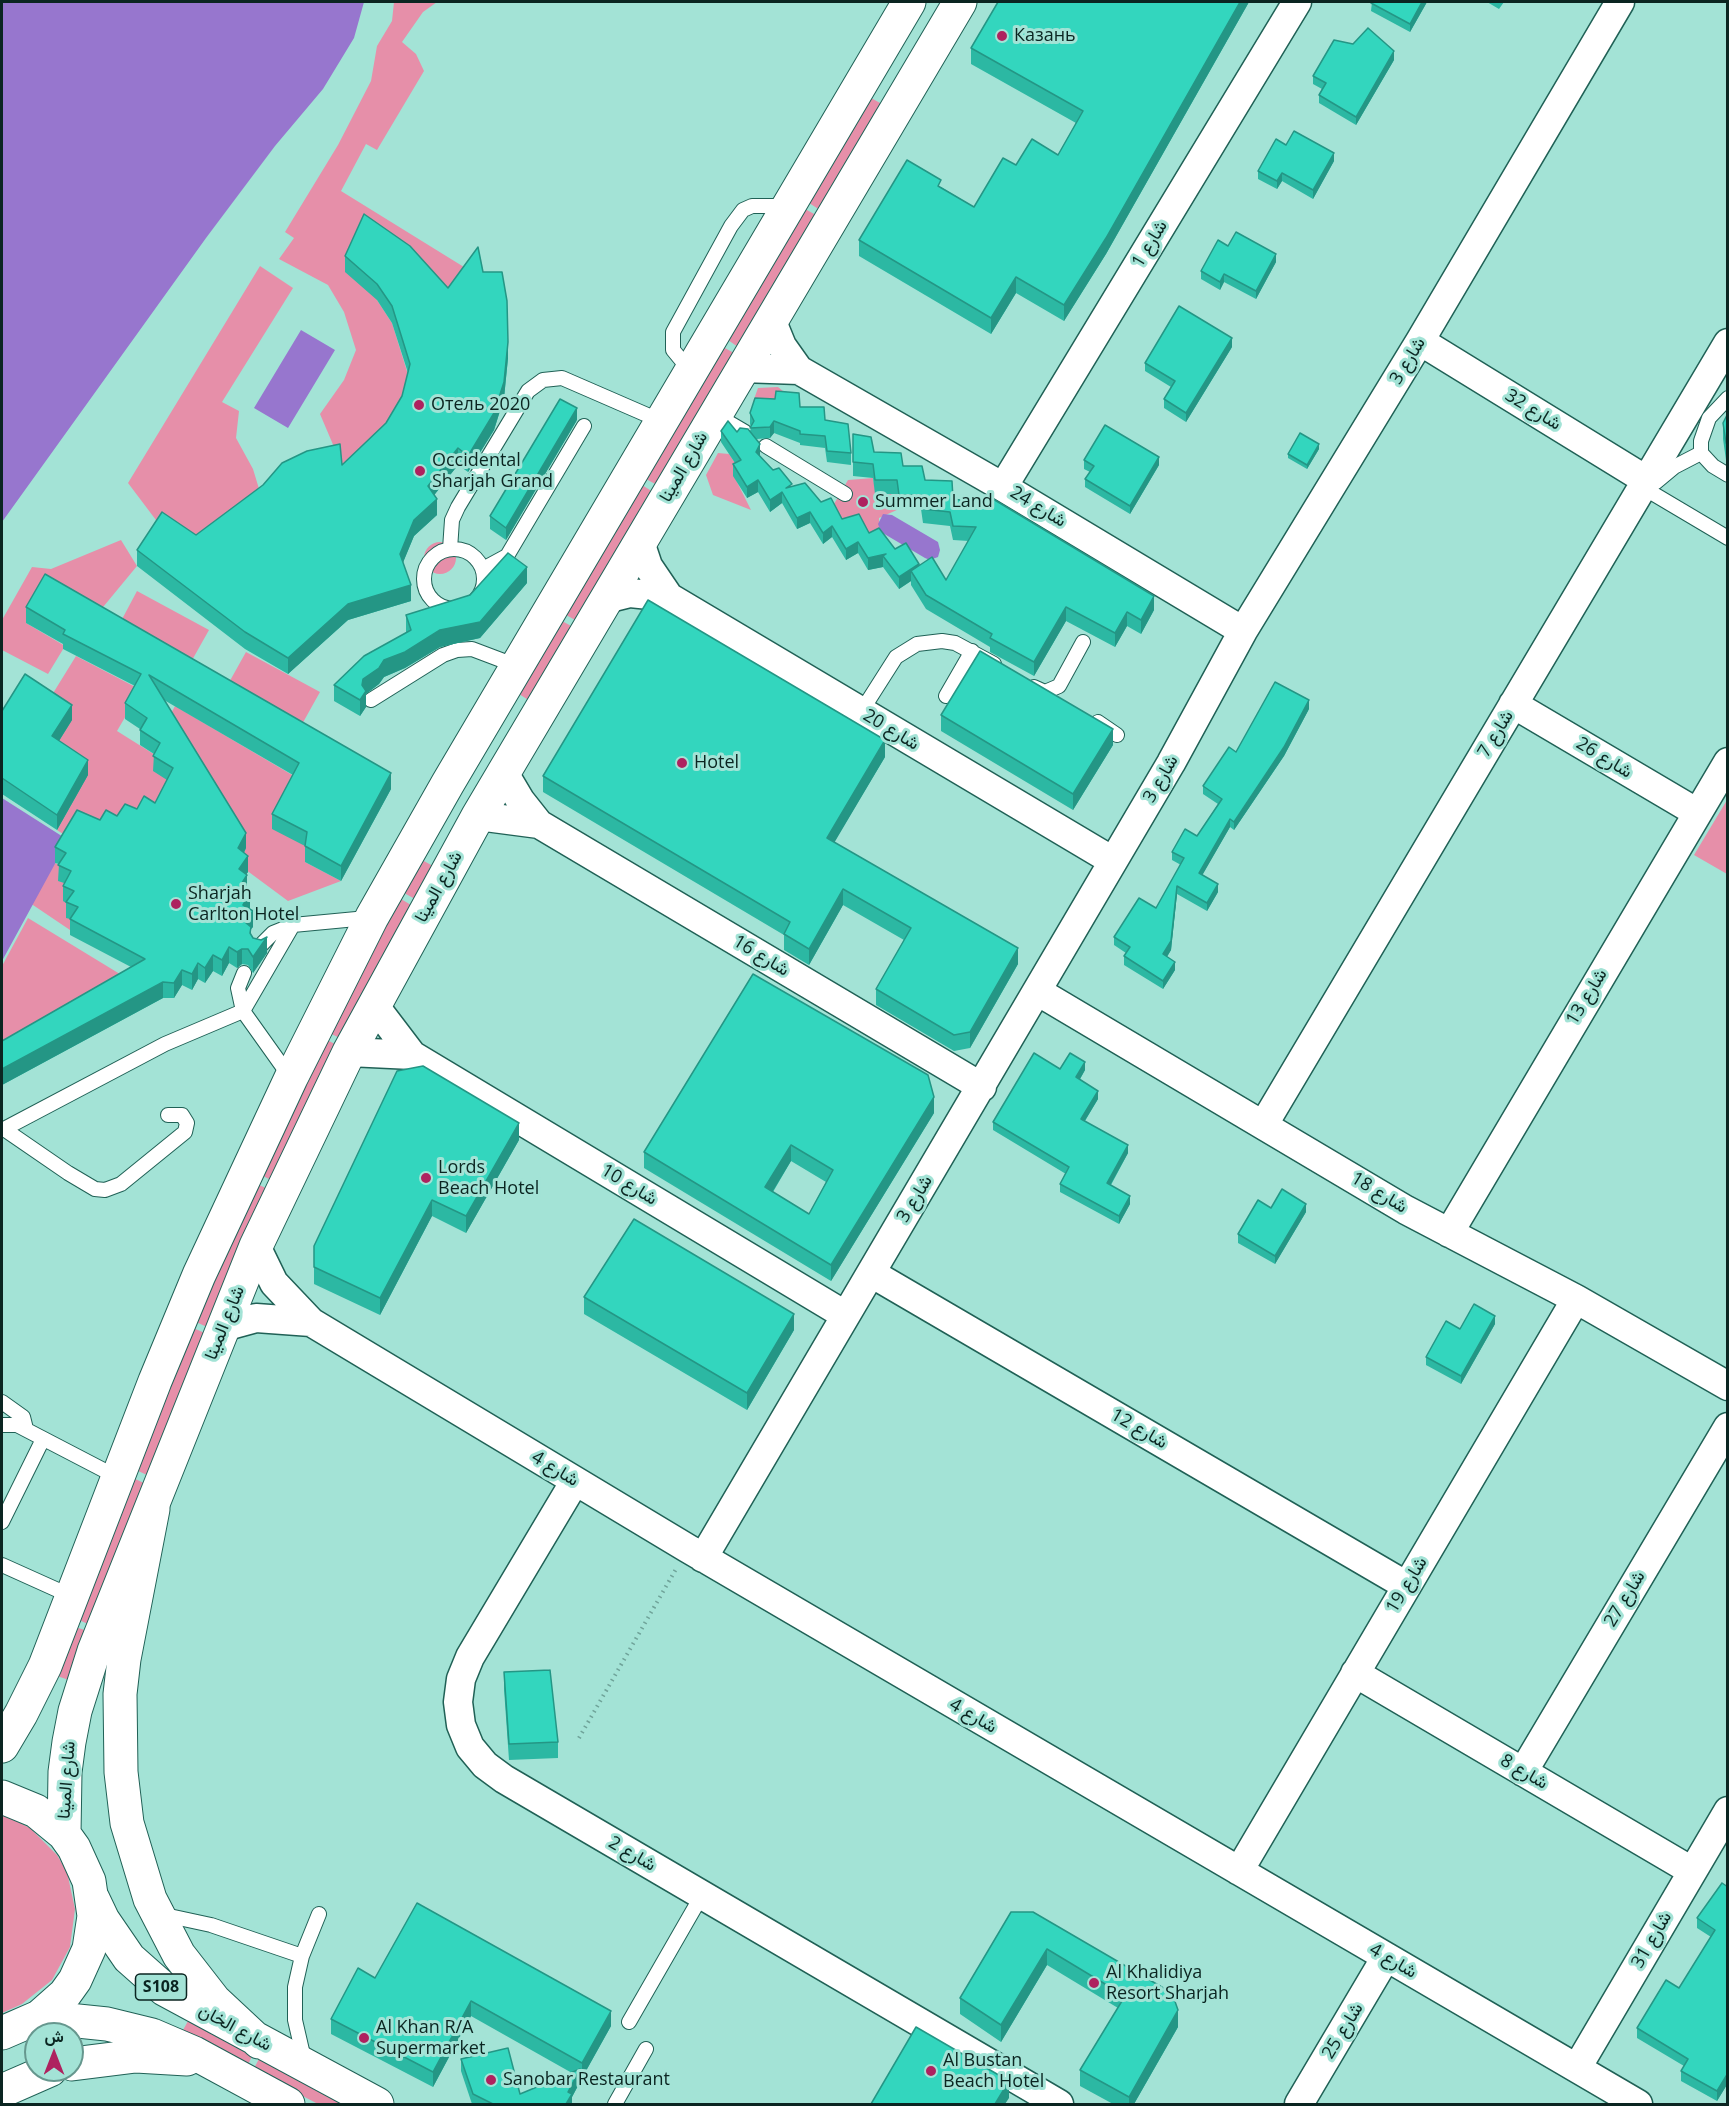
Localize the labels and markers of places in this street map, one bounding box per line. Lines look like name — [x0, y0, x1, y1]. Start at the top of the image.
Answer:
place label: Казань — [1014, 25, 1076, 47]
marker: Казань — [995, 29, 1009, 43]
place label: Отель 2020 — [431, 394, 530, 416]
marker: Отель 2020 — [412, 398, 426, 412]
place label: Occidental Sharjah Grand — [432, 450, 553, 492]
marker: Occidental Sharjah Grand — [413, 464, 427, 478]
place label: Summer Land — [875, 491, 993, 513]
marker: Summer Land — [856, 495, 870, 509]
place label: Hotel — [694, 752, 739, 774]
marker: Hotel — [675, 756, 689, 770]
place label: Sharjah Carlton Hotel — [188, 883, 299, 926]
marker: Sharjah Carlton Hotel — [169, 897, 183, 911]
place label: Lords Beach Hotel — [438, 1157, 539, 1200]
marker: Lords Beach Hotel — [419, 1171, 433, 1185]
place label: Al Khalidiya Resort Sharjah — [1106, 1962, 1229, 2004]
marker: Al Khalidiya Resort Sharjah — [1087, 1976, 1101, 1990]
place label: Al Khan R/A Supermarket — [376, 2017, 485, 2060]
marker: Al Khan R/A Supermarket — [357, 2031, 371, 2045]
place label: Al Bustan Beach Hotel — [943, 2050, 1044, 2092]
marker: Al Bustan Beach Hotel — [924, 2064, 938, 2078]
place label: Sanobar Restaurant — [503, 2069, 670, 2091]
marker: Sanobar Restaurant — [484, 2073, 498, 2087]

